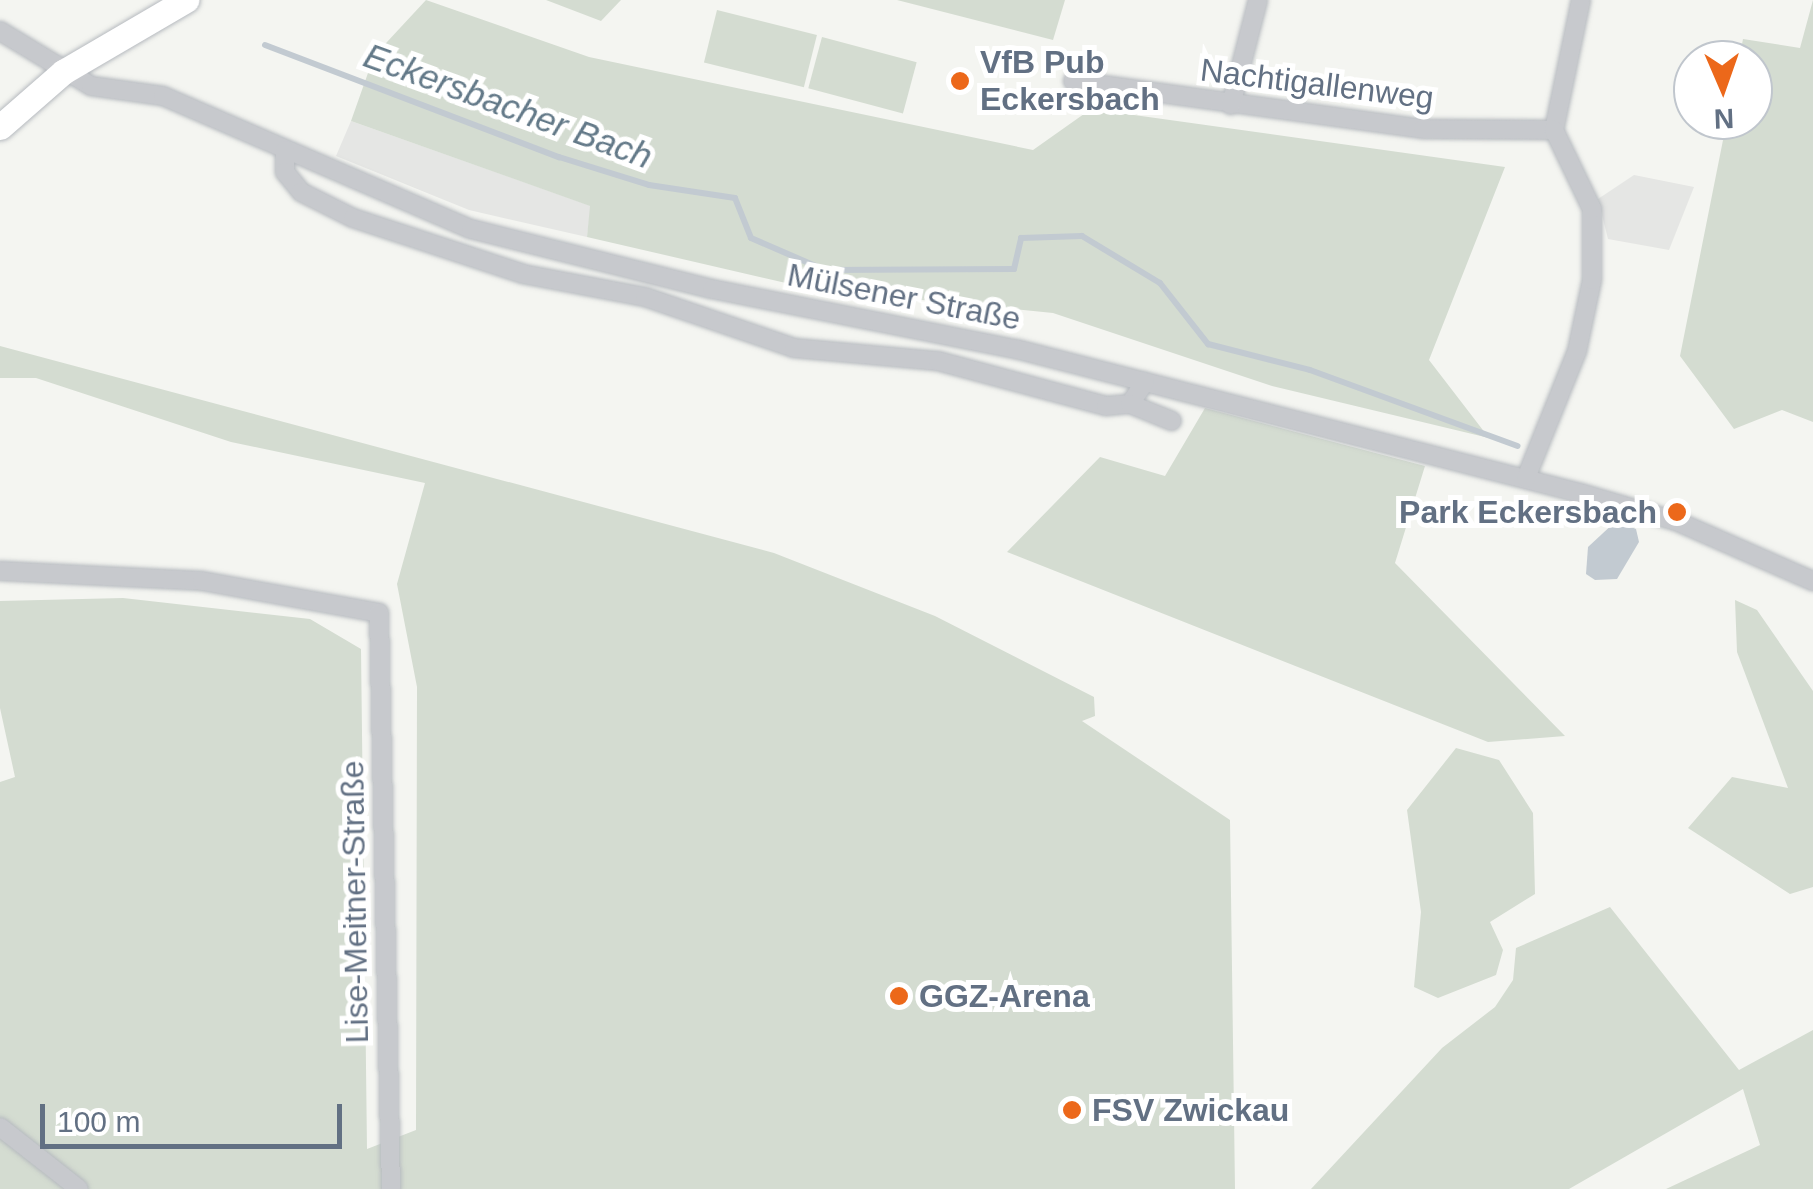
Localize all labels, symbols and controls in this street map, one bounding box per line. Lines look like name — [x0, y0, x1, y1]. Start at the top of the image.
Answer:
water label: Eckersbacher Bach — [358, 34, 658, 178]
north arrow — [1673, 40, 1773, 140]
place label: VfB Pub Eckersbach — [980, 44, 1160, 119]
street label: Nachtigallenweg — [1198, 51, 1436, 117]
marker: VfB Pub Eckersbach — [949, 70, 971, 92]
text: N — [1713, 103, 1735, 134]
street label: Mülsener Straße — [784, 256, 1024, 338]
place label: Park Eckersbach — [1399, 493, 1657, 531]
marker: Park Eckersbach — [1666, 501, 1688, 523]
street label: Lise-Meitner-Straße — [333, 760, 377, 1044]
place label: GGZ-Arena — [919, 977, 1090, 1015]
marker: GGZ-Arena — [888, 985, 910, 1007]
scale bar — [45, 1084, 348, 1146]
place label: FSV Zwickau — [1092, 1091, 1289, 1129]
marker: FSV Zwickau — [1061, 1099, 1083, 1121]
text: 100 m — [57, 1105, 140, 1138]

